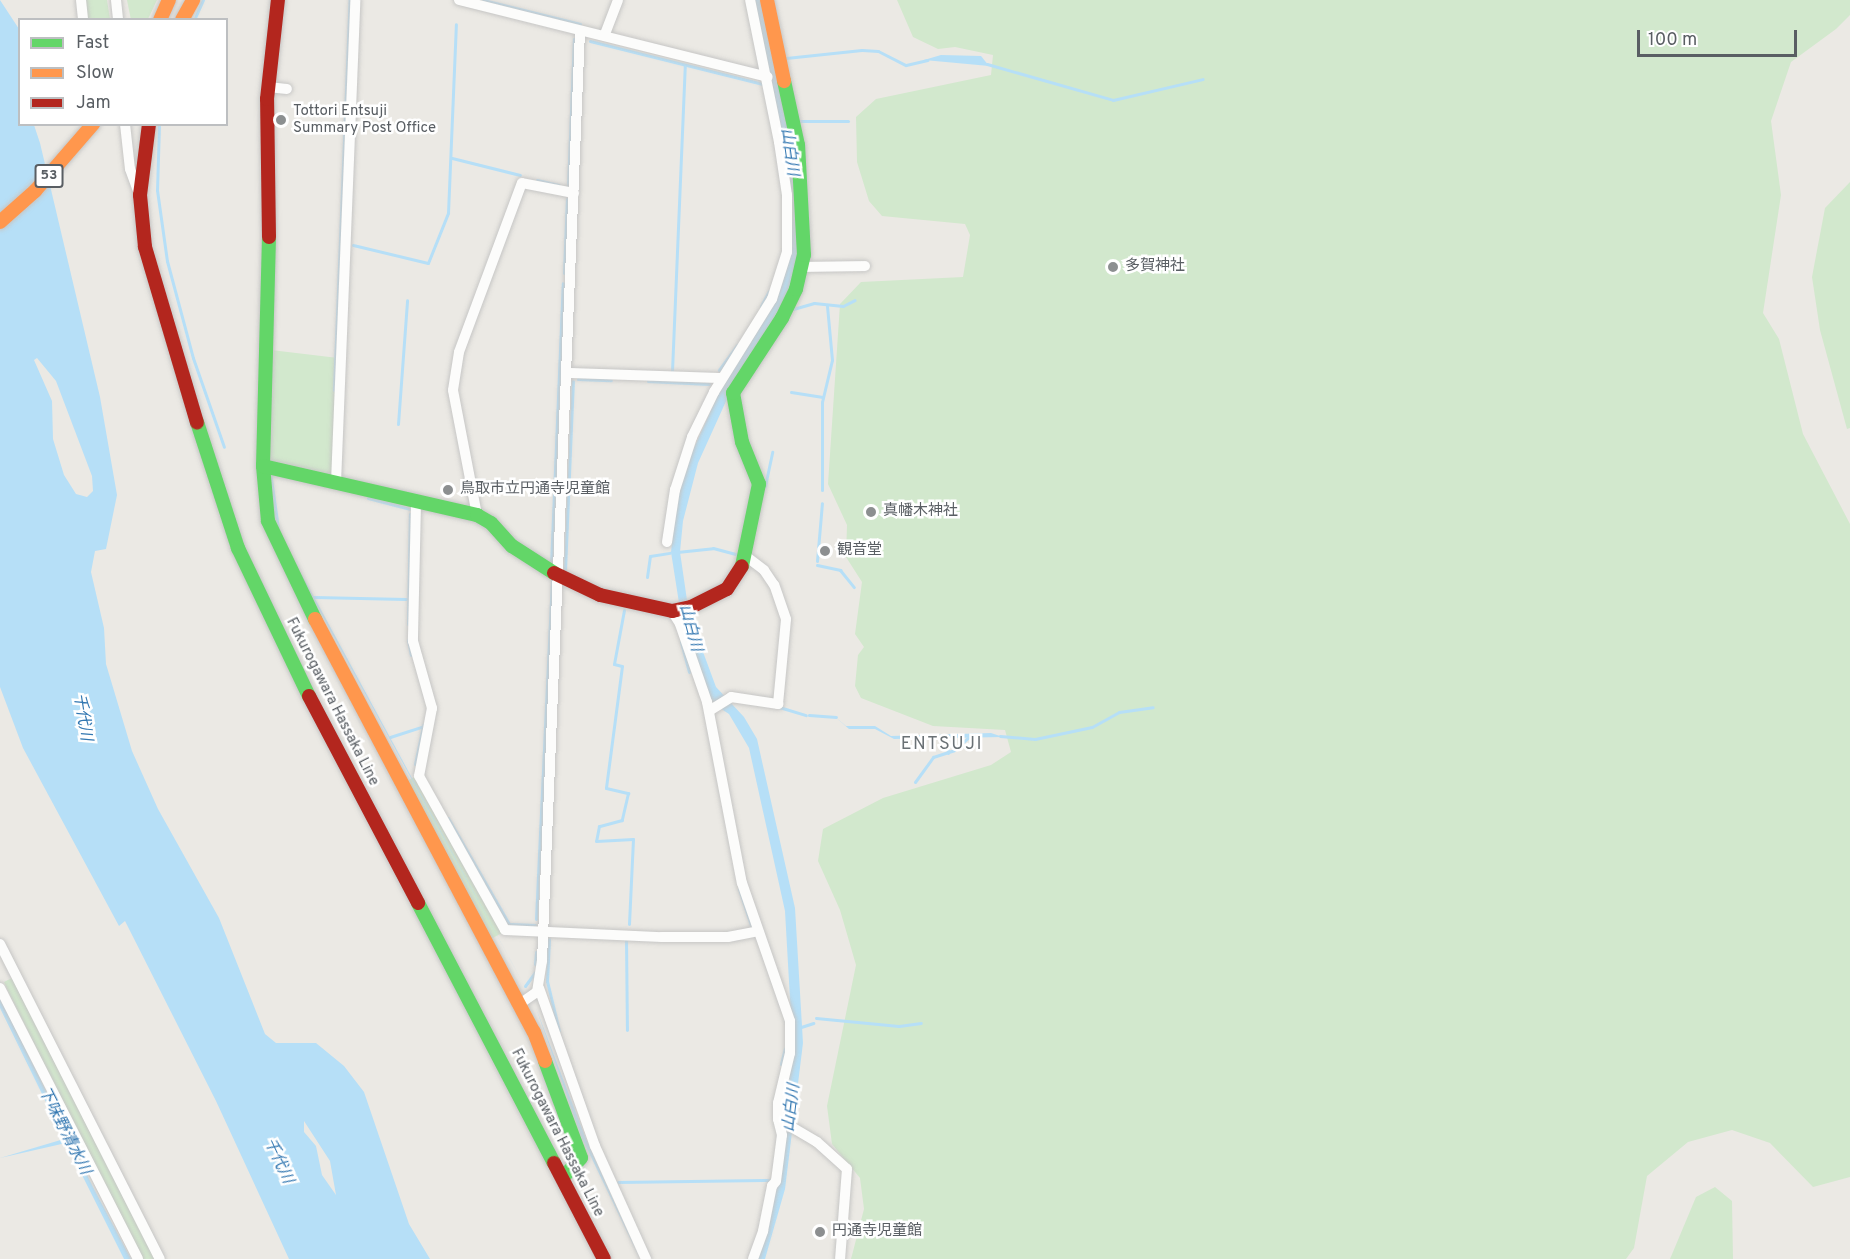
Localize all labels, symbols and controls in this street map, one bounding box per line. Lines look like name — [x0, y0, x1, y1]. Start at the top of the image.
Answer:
legend — [18, 18, 228, 126]
scale bar — [1640, 18, 1800, 56]
text: 100 m — [1648, 29, 1697, 52]
text: Fast — [76, 32, 109, 55]
text: Slow — [76, 62, 114, 85]
text: Jam — [76, 92, 111, 115]
place label: Tottori Entsuji Summary Post Office — [293, 102, 436, 137]
marker: Tottori Entsuji Summary Post Office — [274, 113, 288, 127]
water label: 山白川 — [776, 127, 802, 177]
road number: 53 — [34, 165, 64, 187]
place label: 多賀神社 — [1125, 258, 1185, 276]
marker: 多賀神社 — [1106, 260, 1120, 274]
place label: 鳥取市立円通寺児童館 — [460, 481, 610, 499]
marker: 鳥取市立円通寺児童館 — [441, 483, 455, 497]
place label: 真幡木神社 — [883, 503, 958, 521]
marker: 真幡木神社 — [864, 505, 878, 519]
place label: 観音堂 — [837, 542, 882, 560]
marker: 観音堂 — [818, 544, 832, 558]
water label: 山白川 — [675, 602, 705, 654]
street label: Fukurogawara Hassaka Line — [282, 615, 382, 789]
water label: 千代川 — [69, 692, 95, 742]
district label: ENTSUJI — [901, 734, 983, 756]
street label: Fukurogawara Hassaka Line — [507, 1046, 607, 1220]
water label: 山白川 — [780, 1083, 804, 1133]
water label: 下味野清水川 — [34, 1084, 94, 1178]
water label: 千代川 — [259, 1135, 297, 1187]
place label: 円通寺児童館 — [832, 1223, 922, 1241]
marker: 円通寺児童館 — [813, 1225, 827, 1239]

